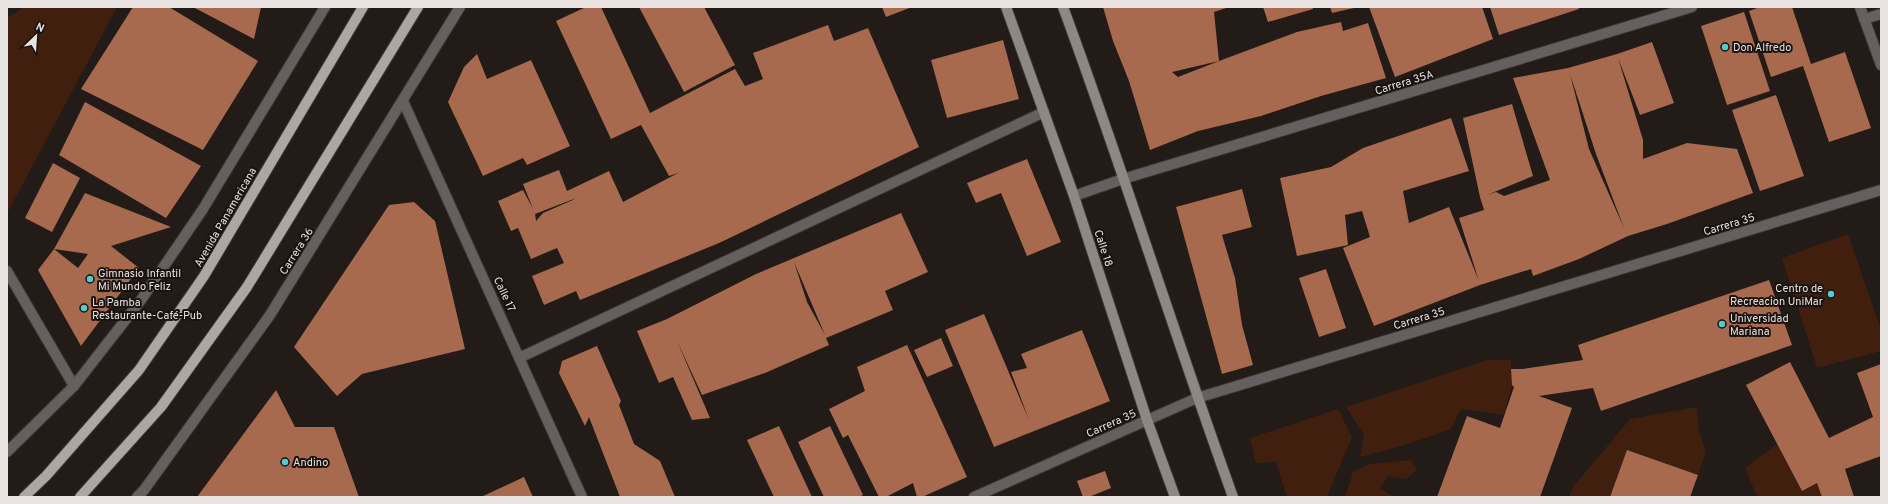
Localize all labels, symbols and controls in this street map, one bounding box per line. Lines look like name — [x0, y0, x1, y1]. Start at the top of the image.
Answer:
north arrow — [16, 16, 56, 56]
text: N — [33, 20, 46, 36]
place label: Don Alfredo — [1733, 41, 1791, 55]
marker: Don Alfredo — [1720, 42, 1730, 52]
street label: Carrera 35A — [1373, 67, 1435, 98]
street label: Avenida Panamericana — [192, 165, 260, 270]
street label: Carrera 35 — [1702, 210, 1757, 239]
street label: Carrera 36 — [277, 225, 317, 278]
street label: Calle 18 — [1091, 228, 1116, 269]
place label: Gimnasio Infantil Mi Mundo Feliz — [98, 267, 181, 294]
marker: Gimnasio Infantil Mi Mundo Feliz — [85, 274, 95, 284]
street label: Calle 17 — [490, 275, 518, 314]
place label: Centro de Recreacion UniMar — [1730, 282, 1824, 309]
marker: Centro de Recreacion UniMar — [1826, 289, 1836, 299]
place label: La Pamba Restaurante-Café-Pub — [92, 296, 202, 323]
marker: La Pamba Restaurante-Café-Pub — [79, 303, 89, 313]
street label: Carrera 35 — [1392, 304, 1447, 333]
place label: Universidad Mariana — [1730, 312, 1789, 339]
marker: Universidad Mariana — [1717, 319, 1727, 329]
street label: Carrera 35 — [1084, 407, 1139, 441]
place label: Andino — [293, 456, 328, 470]
marker: Andino — [280, 457, 290, 467]

